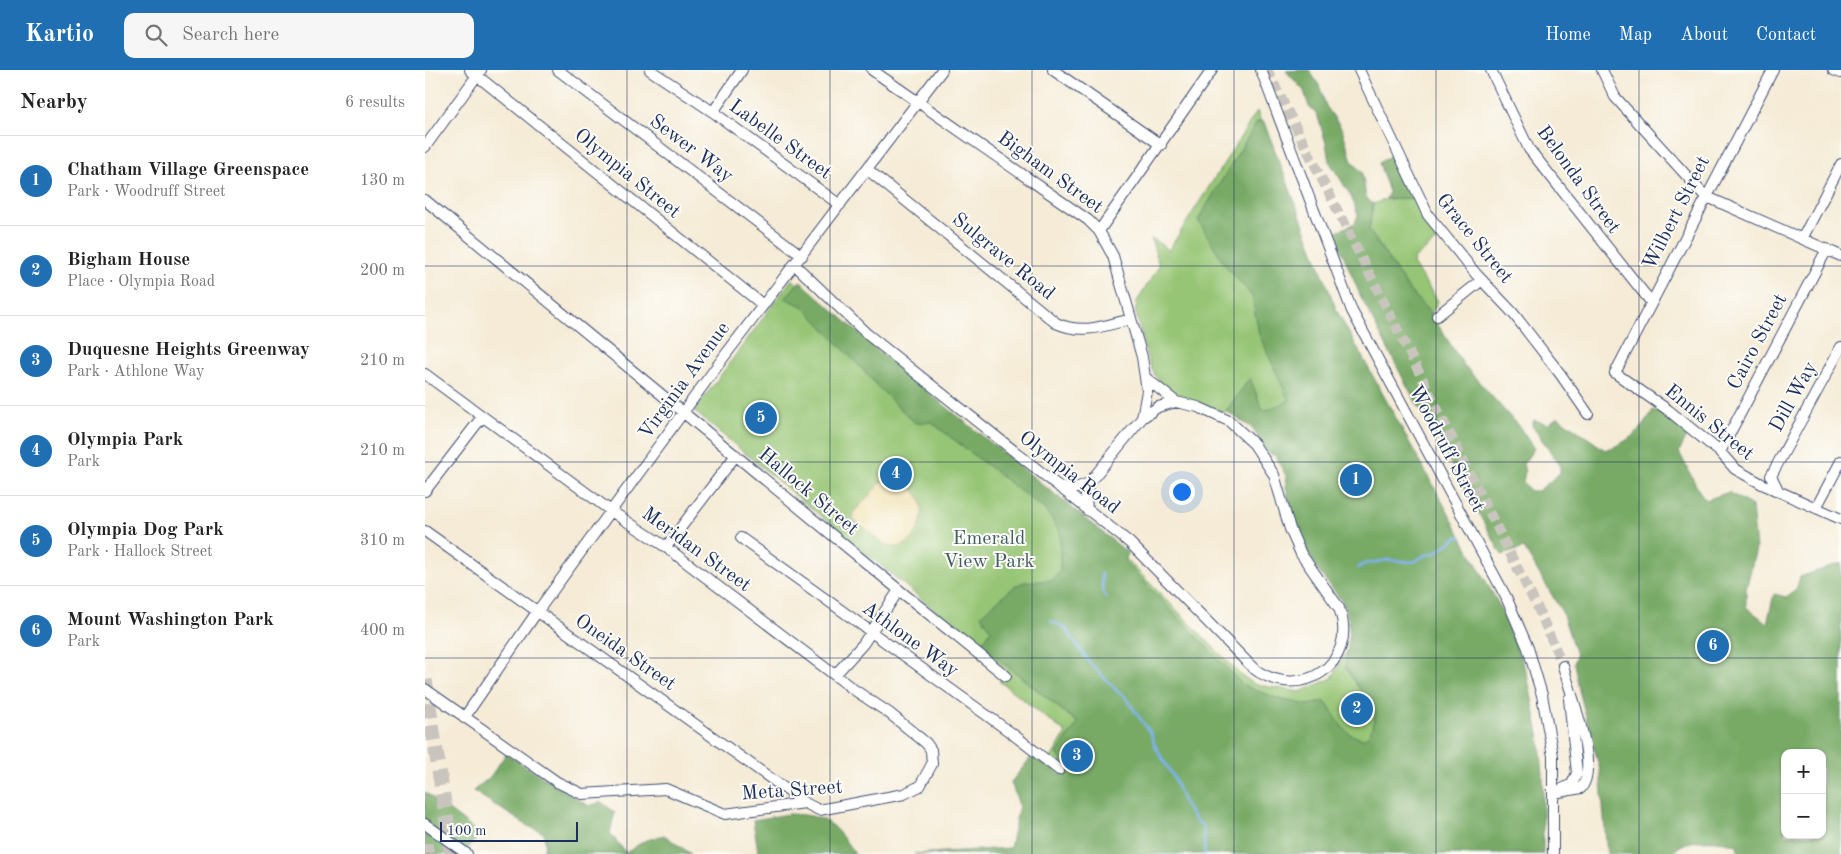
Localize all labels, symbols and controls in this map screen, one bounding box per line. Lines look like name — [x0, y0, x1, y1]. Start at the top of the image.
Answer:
search box — [124, 13, 474, 58]
icon: search — [142, 21, 170, 49]
text: Kartio — [25, 23, 94, 47]
text: Search here — [182, 26, 279, 45]
text: Home — [1545, 26, 1591, 44]
text: Map — [1619, 26, 1652, 44]
text: About — [1680, 26, 1728, 44]
text: Contact — [1756, 26, 1816, 44]
text: Nearby — [20, 92, 88, 113]
text: 6 results — [345, 95, 405, 111]
street label: Labelle Street — [725, 96, 835, 184]
street label: Sewer Way — [645, 111, 737, 187]
street label: Belonda Street — [1532, 122, 1624, 238]
street label: Olympia Street — [570, 125, 684, 223]
street label: Bigham Street — [993, 128, 1107, 218]
street label: Wilbert Street — [1640, 153, 1714, 273]
text: Chatham Village Greenspace — [67, 161, 309, 180]
text: 1 — [31, 173, 41, 189]
text: 130 m — [360, 173, 405, 189]
text: Park · Woodruff Street — [67, 184, 226, 200]
street label: Grace Street — [1432, 190, 1516, 288]
street label: Sulgrave Road — [948, 210, 1058, 304]
text: Bigham House — [67, 251, 190, 270]
text: 2 — [31, 263, 41, 279]
text: 200 m — [360, 263, 405, 279]
text: Place · Olympia Road — [67, 274, 215, 290]
street label: Cairo Street — [1724, 291, 1792, 393]
street label: Virginia Avenue — [636, 319, 734, 443]
text: Duquesne Heights Greenway — [67, 341, 310, 360]
text: 3 — [31, 353, 41, 369]
text: 210 m — [360, 353, 405, 369]
street label: Dill Way — [1767, 358, 1822, 436]
text: Park · Athlone Way — [67, 364, 205, 380]
street label: Ennis Street — [1661, 381, 1757, 465]
street label: Woodruff Street — [1404, 382, 1488, 516]
pin: 5 — [745, 399, 777, 437]
street label: Olympia Road — [1015, 428, 1123, 518]
text: Olympia Park — [67, 431, 184, 450]
text: 4 — [31, 443, 41, 459]
text: 210 m — [360, 443, 405, 459]
street label: Hallock Street — [754, 444, 862, 540]
text: Park — [67, 454, 100, 470]
pin: 4 — [880, 455, 912, 493]
pin: 1 — [1340, 461, 1372, 499]
your location — [1169, 479, 1195, 505]
street label: Meridan Street — [638, 504, 754, 596]
text: Olympia Dog Park — [67, 521, 224, 540]
park label: Emerald View Park — [943, 529, 1035, 572]
text: 5 — [31, 533, 41, 549]
text: 310 m — [360, 533, 405, 549]
text: Park · Hallock Street — [67, 544, 213, 560]
street label: Athlone Way — [858, 598, 962, 682]
text: Mount Washington Park — [67, 611, 274, 630]
street label: Oneida Street — [571, 611, 679, 695]
text: 6 — [31, 623, 41, 639]
text: 400 m — [360, 623, 405, 639]
pin: 6 — [1697, 627, 1729, 665]
text: Park — [67, 634, 100, 650]
pin: 2 — [1341, 690, 1373, 728]
pin: 3 — [1061, 737, 1093, 775]
map controls — [1781, 749, 1826, 839]
button: + — [1781, 749, 1826, 794]
street label: Meta Street — [741, 777, 843, 805]
button: − — [1781, 794, 1826, 839]
scale bar — [440, 819, 577, 842]
text: 100 m — [447, 824, 486, 838]

